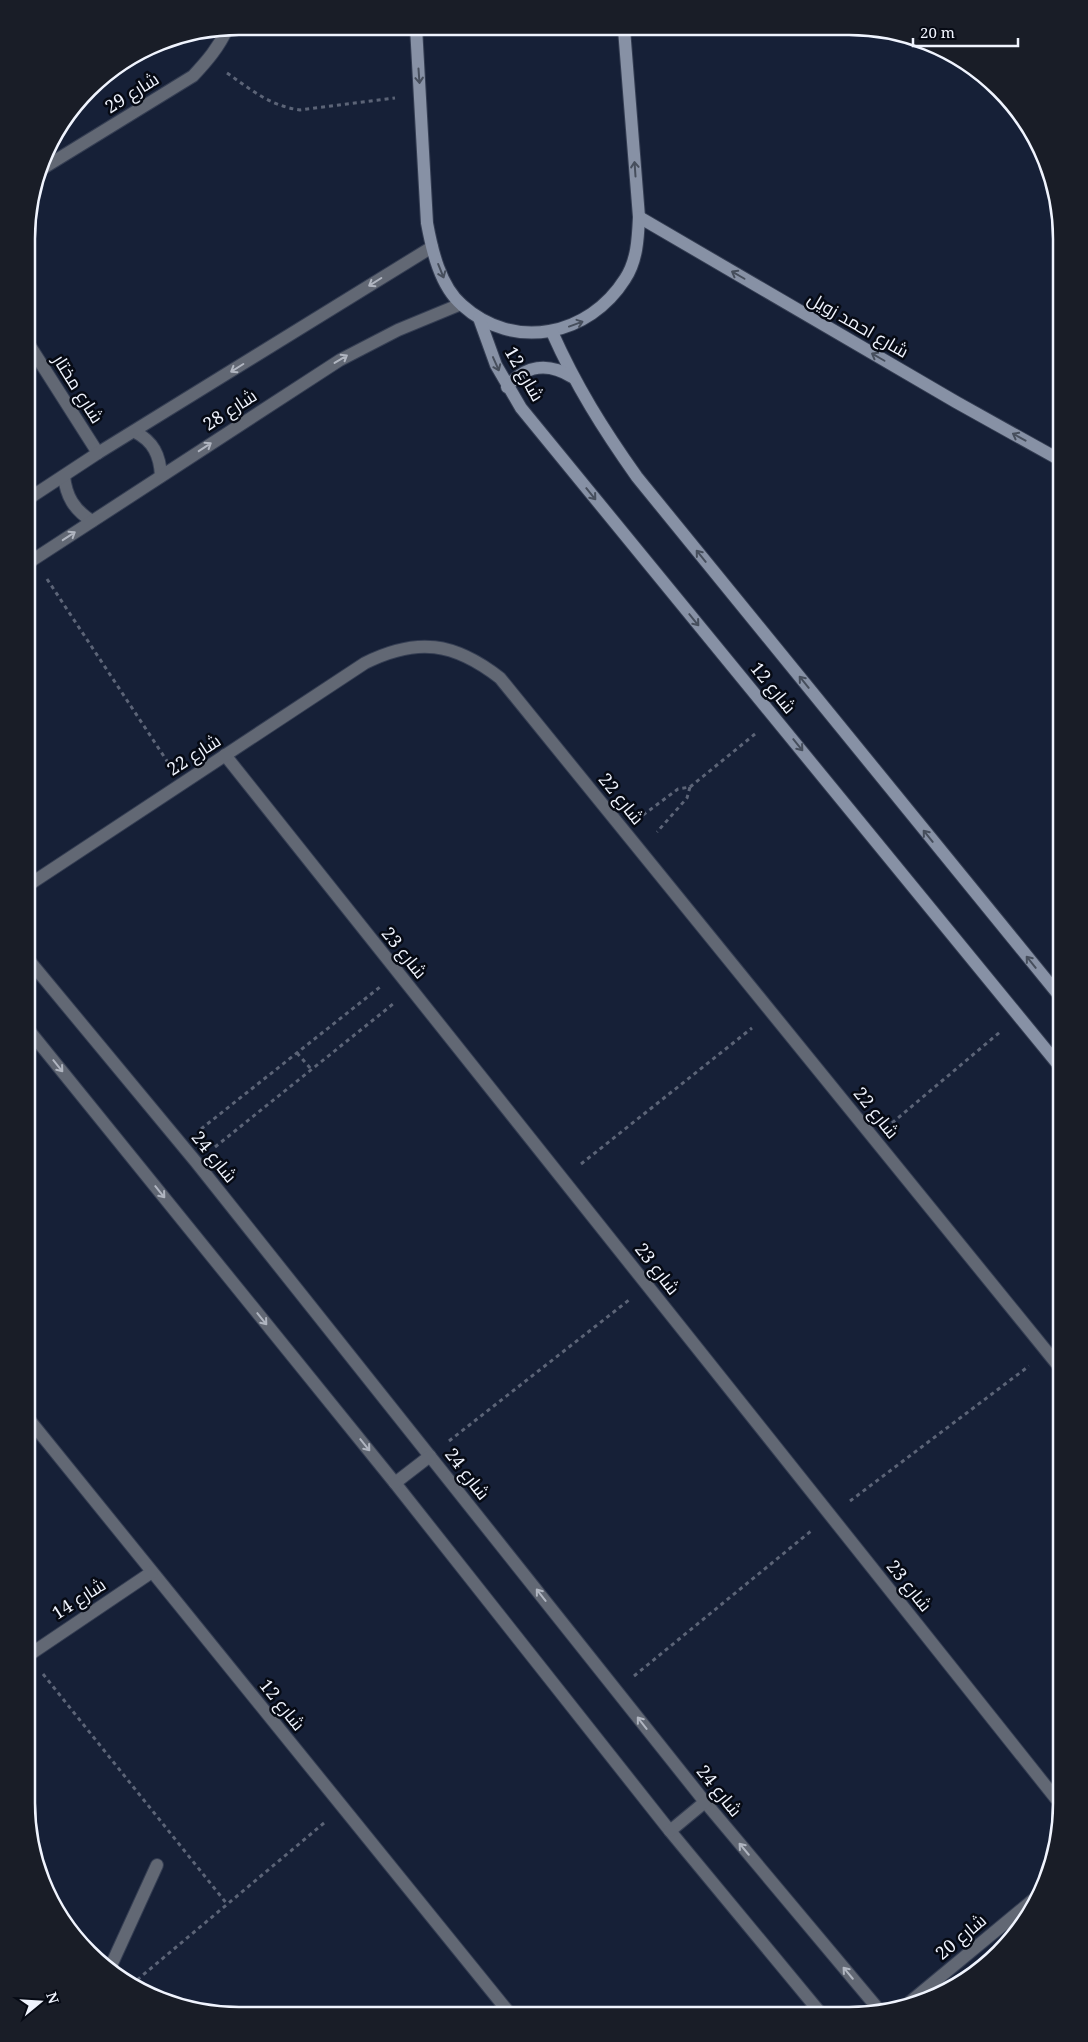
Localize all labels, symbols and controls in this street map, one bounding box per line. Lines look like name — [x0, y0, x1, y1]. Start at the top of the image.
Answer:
scale bar — [913, 15, 1018, 47]
text: 20 m — [920, 22, 955, 42]
street label: شارع 29 — [100, 66, 164, 119]
one-way arrow — [414, 68, 423, 84]
one-way arrow — [631, 161, 640, 177]
one-way arrow — [437, 263, 446, 278]
one-way arrow — [731, 269, 745, 279]
one-way arrow — [369, 277, 383, 287]
street label: شارع احمد زويل — [803, 286, 913, 364]
one-way arrow — [567, 319, 583, 328]
street label: شارع 12 — [499, 342, 550, 406]
street label: شارع مختار — [47, 348, 110, 428]
one-way arrow — [871, 351, 885, 361]
one-way arrow — [334, 354, 348, 364]
one-way arrow — [491, 356, 501, 371]
one-way arrow — [231, 363, 245, 373]
street label: شارع 28 — [198, 383, 262, 436]
one-way arrow — [1012, 432, 1027, 441]
one-way arrow — [197, 442, 211, 452]
one-way arrow — [586, 487, 597, 500]
one-way arrow — [61, 531, 75, 541]
one-way arrow — [696, 550, 707, 563]
one-way arrow — [689, 613, 700, 626]
street label: شارع 12 — [745, 657, 802, 719]
one-way arrow — [798, 676, 809, 689]
street label: شارع 22 — [162, 728, 226, 781]
one-way arrow — [792, 739, 803, 752]
street label: شارع 22 — [593, 768, 650, 830]
one-way arrow — [923, 829, 934, 842]
street label: شارع 23 — [376, 922, 433, 984]
one-way arrow — [1025, 955, 1036, 968]
one-way arrow — [52, 1059, 63, 1072]
street label: شارع 22 — [848, 1082, 905, 1144]
street label: شارع 24 — [186, 1126, 243, 1188]
one-way arrow — [155, 1185, 166, 1198]
street label: شارع 23 — [629, 1237, 686, 1300]
one-way arrow — [257, 1312, 268, 1325]
one-way arrow — [359, 1438, 370, 1451]
street label: شارع 24 — [439, 1442, 496, 1505]
street label: شارع 23 — [881, 1555, 938, 1617]
street label: شارع 14 — [47, 1572, 111, 1625]
one-way arrow — [535, 1589, 546, 1602]
street label: شارع 12 — [254, 1674, 311, 1736]
one-way arrow — [636, 1716, 647, 1729]
street label: شارع 24 — [691, 1760, 748, 1822]
one-way arrow — [739, 1843, 750, 1856]
street label: شارع 20 — [930, 1908, 992, 1965]
one-way arrow — [843, 1967, 854, 1980]
north arrow — [15, 1977, 65, 2027]
text: N — [42, 1990, 64, 2006]

